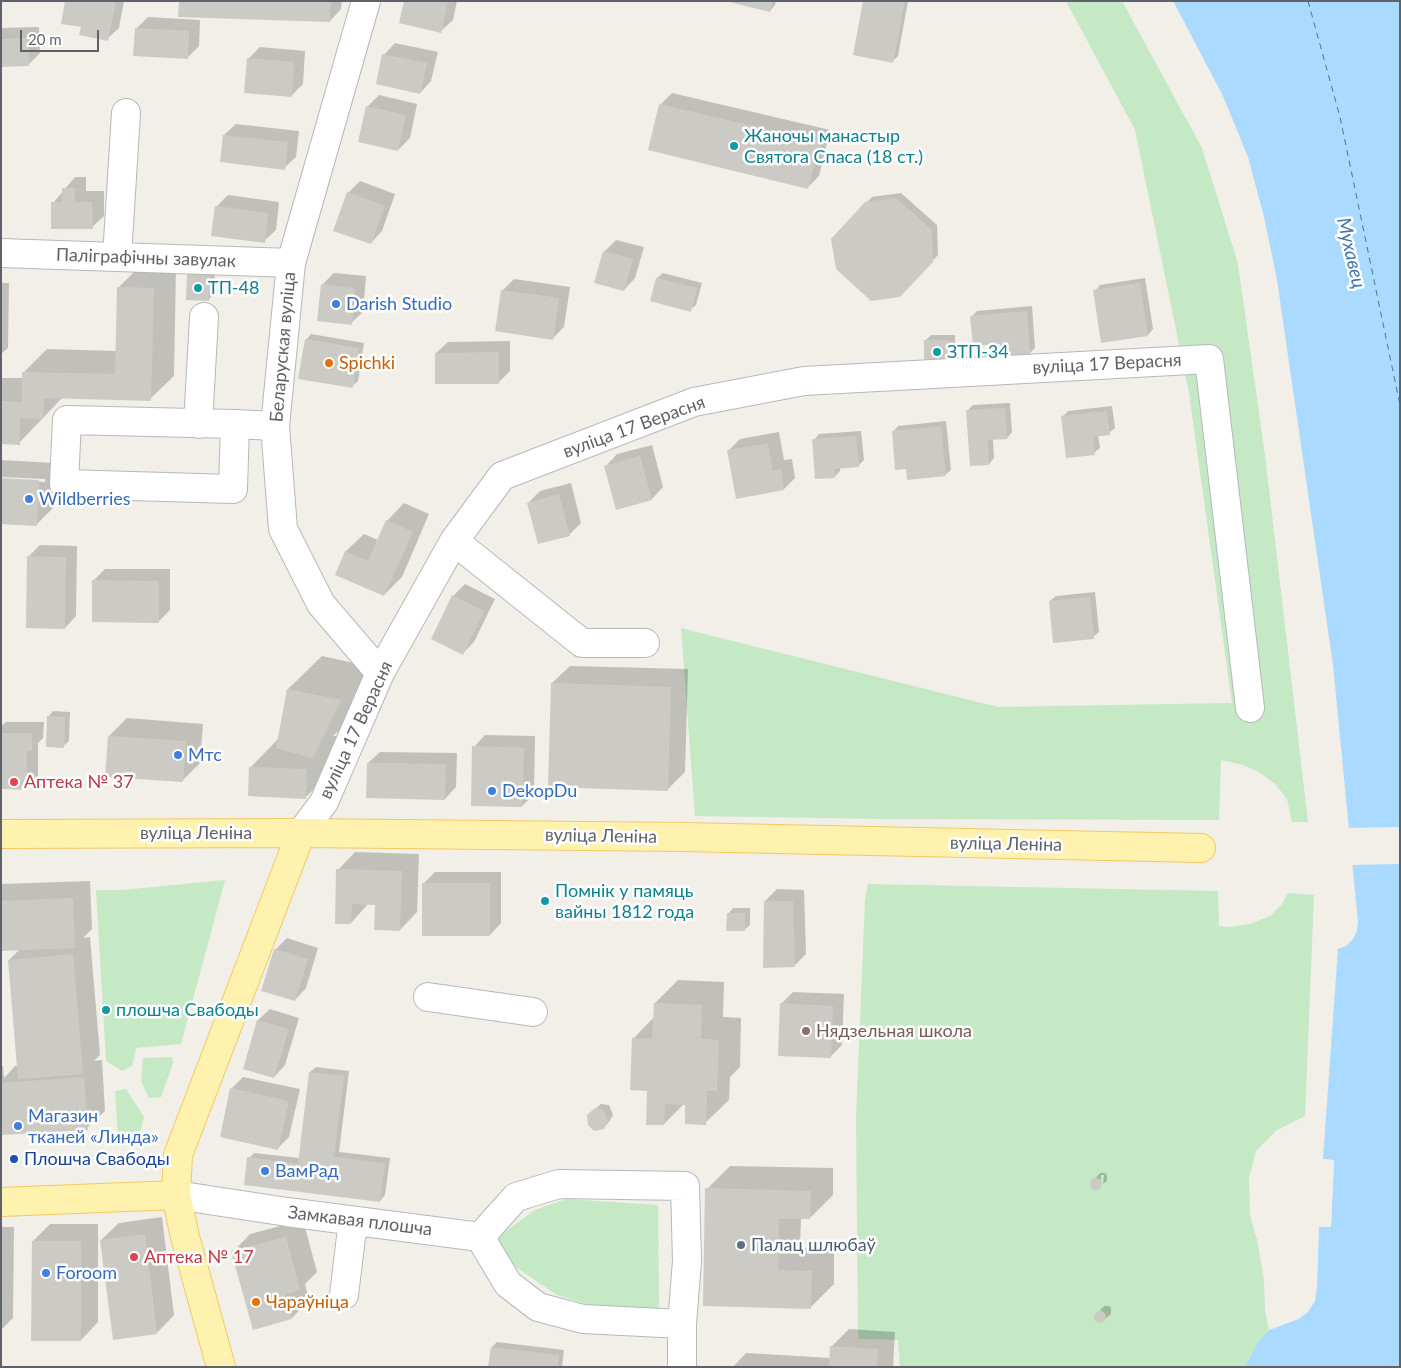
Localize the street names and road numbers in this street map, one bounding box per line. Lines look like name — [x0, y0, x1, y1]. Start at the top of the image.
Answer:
street label: Паліграфічны завулак — [56, 244, 236, 272]
street label: Беларуская вуліца — [266, 271, 300, 423]
street label: вуліца 17 Верасня — [1032, 349, 1182, 379]
street label: вуліца 17 Верасня — [560, 391, 708, 463]
street label: вуліца 17 Верасня — [315, 658, 397, 802]
street label: вуліца Леніна — [140, 822, 252, 844]
street label: вуліца Леніна — [545, 824, 657, 848]
street label: вуліца Леніна — [950, 832, 1062, 856]
street label: Замкавая плошча — [287, 1201, 433, 1241]

